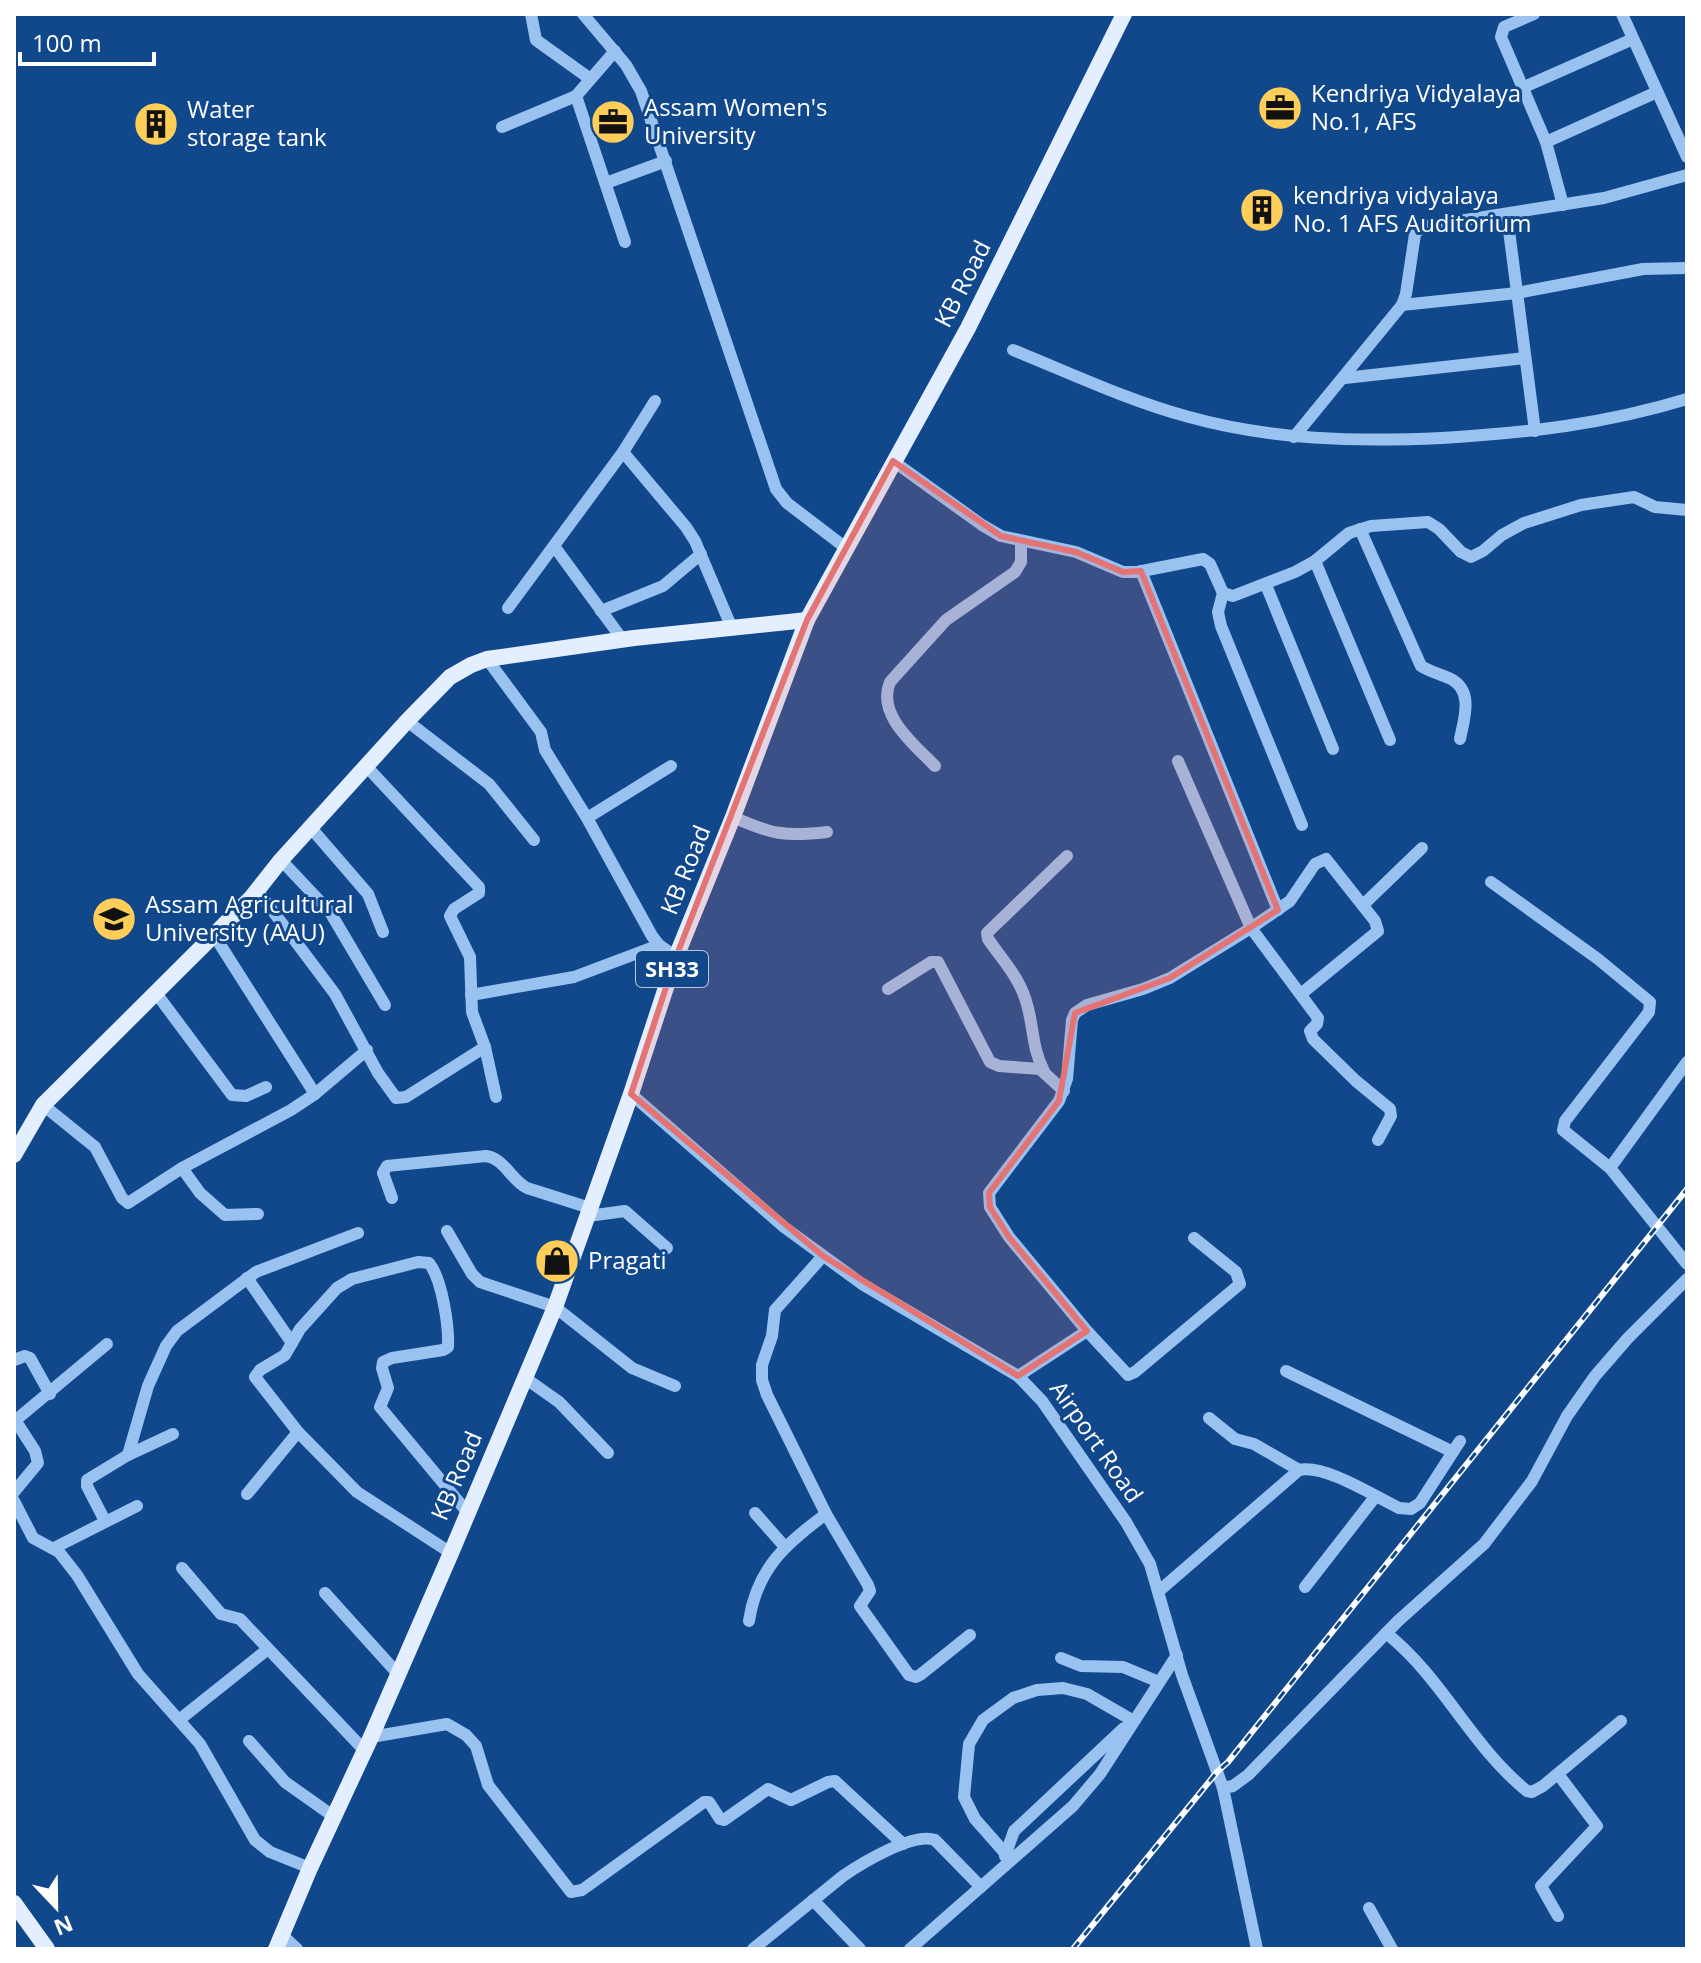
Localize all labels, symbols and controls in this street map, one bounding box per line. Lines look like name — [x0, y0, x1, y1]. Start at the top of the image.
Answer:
scale bar — [20, 16, 154, 66]
text: 100 m — [32, 26, 102, 59]
place label: Kendriya Vidyalaya No.1, AFS — [1311, 76, 1521, 137]
office icon: Kendriya Vidyalaya No.1, AFS — [1256, 84, 1304, 132]
place label: Assam Women's University — [644, 90, 828, 151]
place label: Water storage tank — [187, 92, 327, 153]
office icon: Assam Women's University — [589, 98, 637, 146]
building icon: Water storage tank — [132, 100, 180, 148]
place label: kendriya vidyalaya No. 1 AFS Auditorium — [1293, 178, 1531, 239]
building icon: kendriya vidyalaya No. 1 AFS Auditorium — [1238, 186, 1286, 234]
street label: KB Road — [926, 234, 998, 333]
street label: KB Road — [652, 820, 717, 919]
place label: Assam Agricultural University (AAU) — [145, 887, 354, 948]
school or university icon: Assam Agricultural University (AAU) — [90, 895, 138, 943]
road number: SH33 — [636, 951, 708, 987]
shop icon: Pragati — [533, 1237, 581, 1285]
place label: Pragati — [588, 1243, 667, 1276]
street label: Airport Road — [1043, 1374, 1151, 1509]
street label: KB Road — [422, 1426, 489, 1525]
north arrow — [16, 1867, 96, 1947]
text: N — [50, 1909, 78, 1944]

